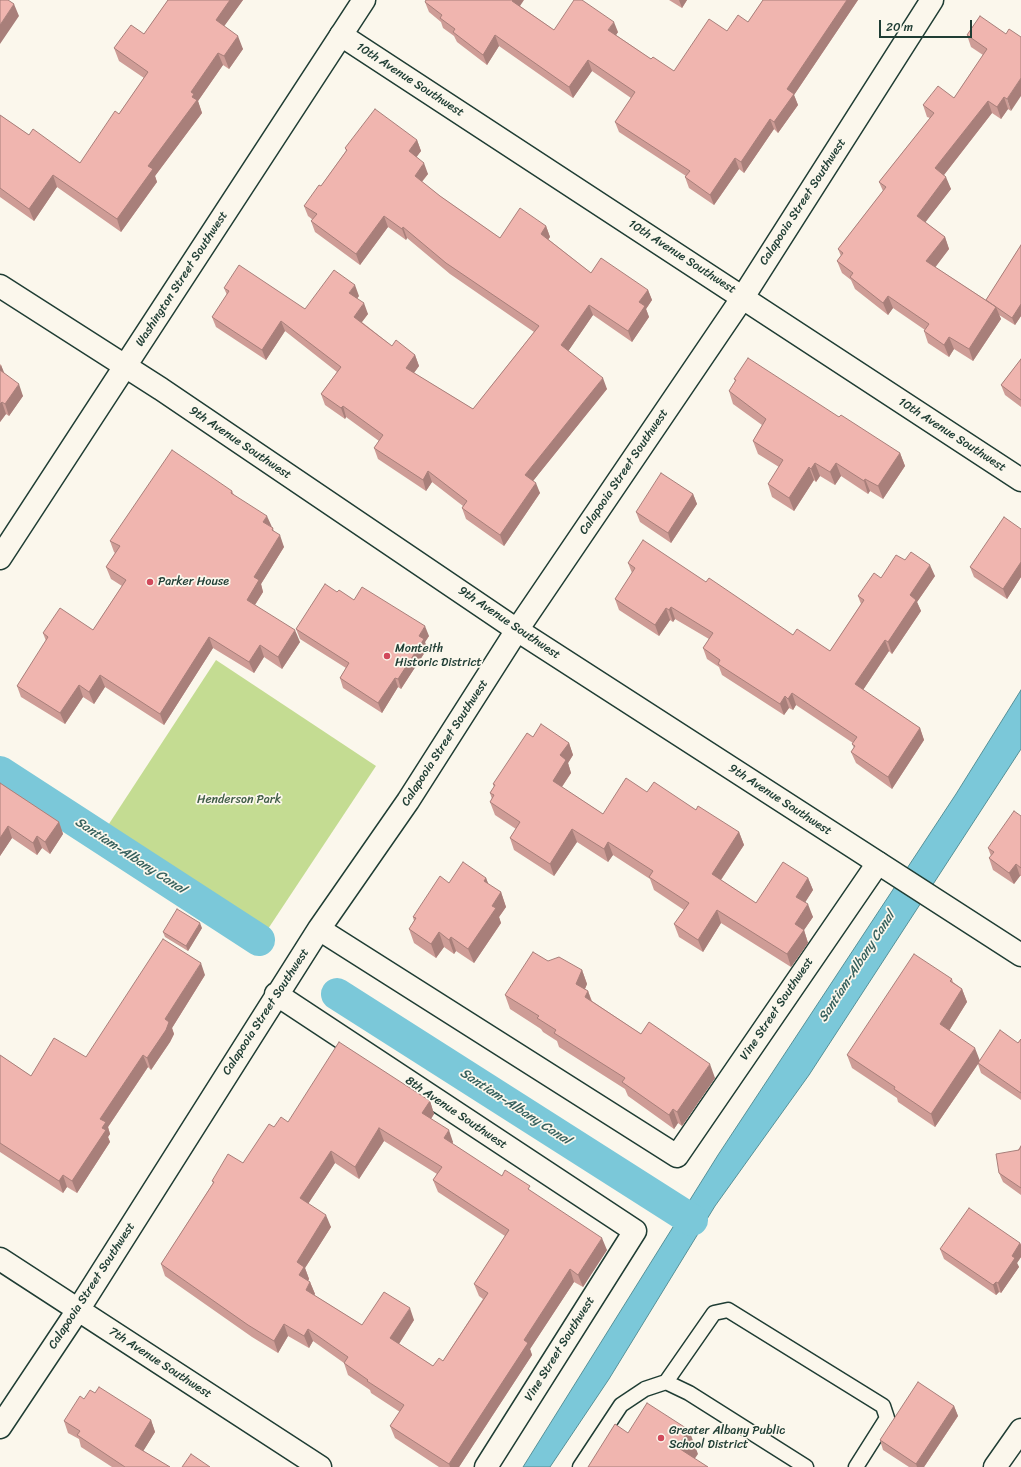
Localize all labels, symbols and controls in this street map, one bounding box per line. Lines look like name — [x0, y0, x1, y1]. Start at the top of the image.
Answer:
scale bar — [881, 12, 974, 38]
text: 20 m — [886, 16, 913, 38]
street label: 10th Avenue Southwest — [354, 40, 466, 120]
street label: Calapooia Street Southwest — [757, 136, 849, 268]
street label: Washington Street Southwest — [133, 209, 231, 349]
street label: 10th Avenue Southwest — [626, 217, 738, 297]
street label: 10th Avenue Southwest — [896, 395, 1008, 475]
street label: 9th Avenue Southwest — [186, 404, 294, 482]
street label: Calapooia Street Southwest — [577, 407, 671, 537]
place label: Parker House — [158, 575, 229, 589]
marker: Parker House — [145, 577, 155, 587]
street label: 9th Avenue Southwest — [455, 584, 563, 662]
place label: Monteith Historic District — [395, 642, 482, 670]
marker: Monteith Historic District — [382, 651, 392, 661]
street label: Calapooia Street Southwest — [399, 677, 491, 809]
street label: 9th Avenue Southwest — [726, 761, 834, 839]
park label: Henderson Park — [197, 793, 281, 807]
water label: Santiam-Albany Canal — [72, 815, 188, 897]
water label: Santiam-Albany Canal — [816, 909, 898, 1025]
street label: Calapooia Street Southwest — [220, 946, 312, 1078]
street label: Vine Street Southwest — [737, 955, 817, 1063]
water label: Santiam-Albany Canal — [457, 1066, 573, 1148]
street label: 8th Avenue Southwest — [402, 1074, 510, 1152]
street label: Calapooia Street Southwest — [46, 1220, 138, 1352]
street label: Vine Street Southwest — [522, 1294, 598, 1404]
street label: 7th Avenue Southwest — [106, 1324, 214, 1402]
place label: Greater Albany Public School District — [669, 1424, 785, 1452]
marker: Greater Albany Public School District — [656, 1433, 666, 1443]

